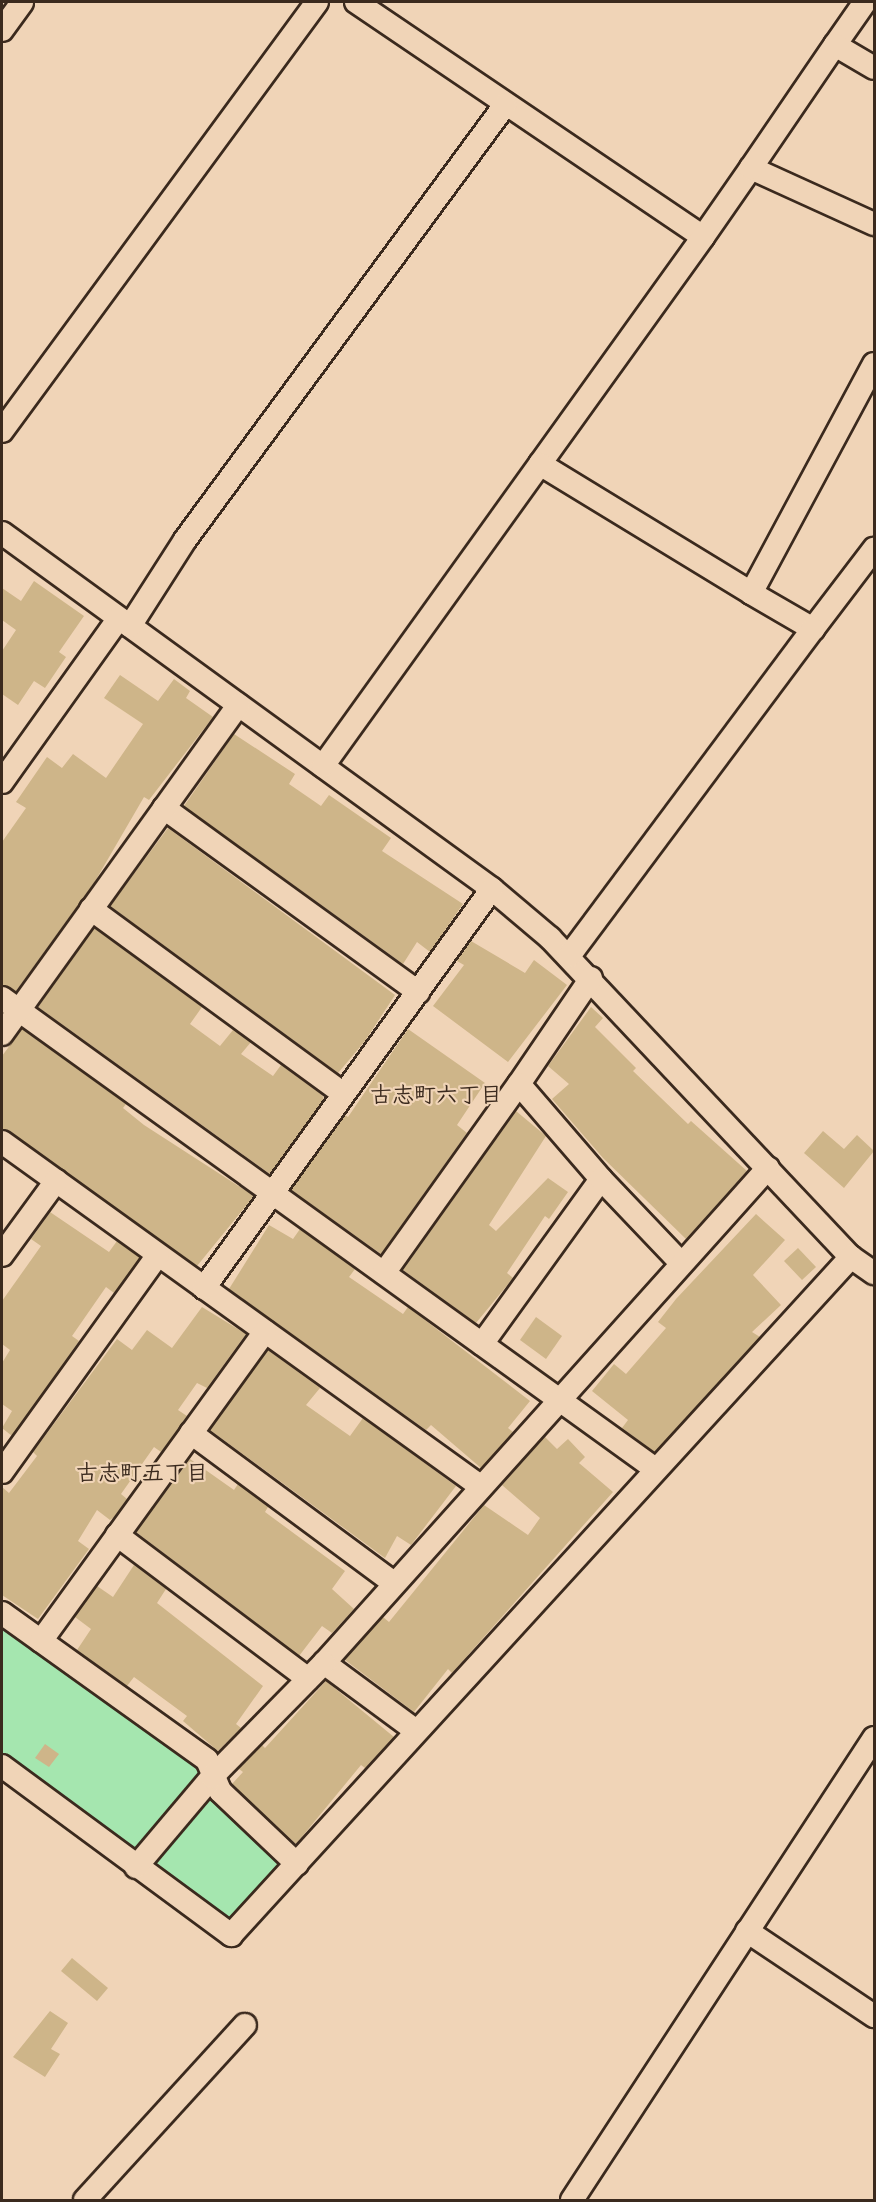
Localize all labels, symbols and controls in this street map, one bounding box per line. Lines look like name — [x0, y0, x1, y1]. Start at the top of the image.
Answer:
district label: 古志町六丁目 — [370, 1083, 502, 1109]
district label: 古志町五丁目 — [76, 1461, 208, 1487]

